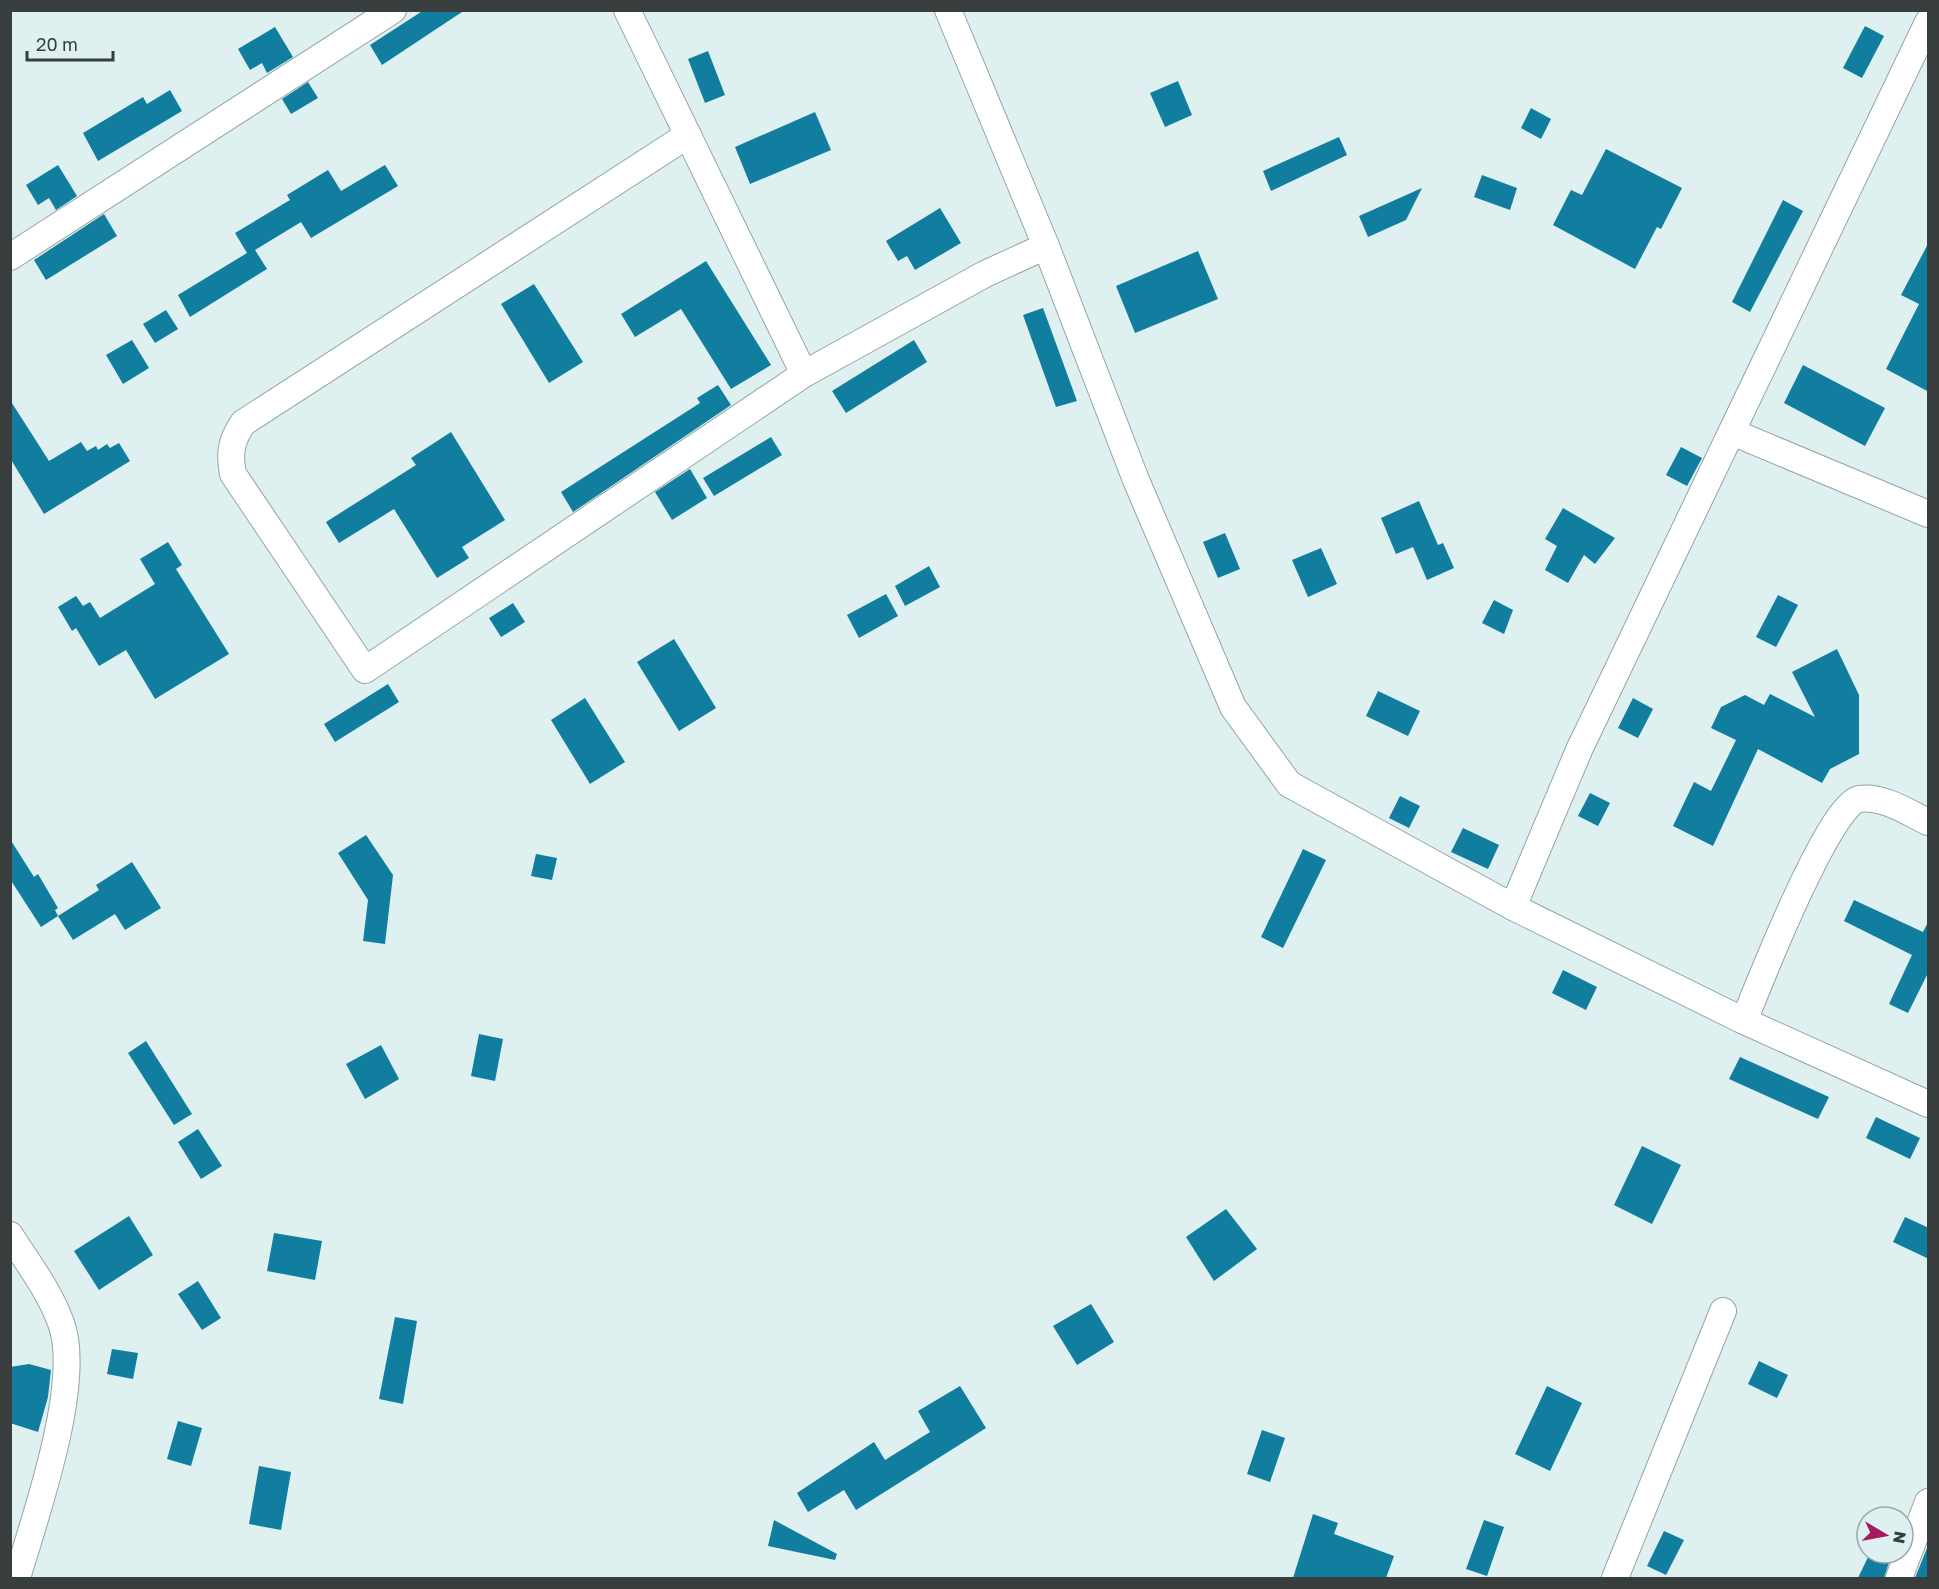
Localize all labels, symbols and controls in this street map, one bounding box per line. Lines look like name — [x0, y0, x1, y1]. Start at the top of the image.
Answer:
scale bar — [27, 24, 112, 62]
text: 20 m — [36, 33, 78, 55]
north arrow — [1855, 1505, 1915, 1565]
text: N — [1889, 1530, 1911, 1545]

